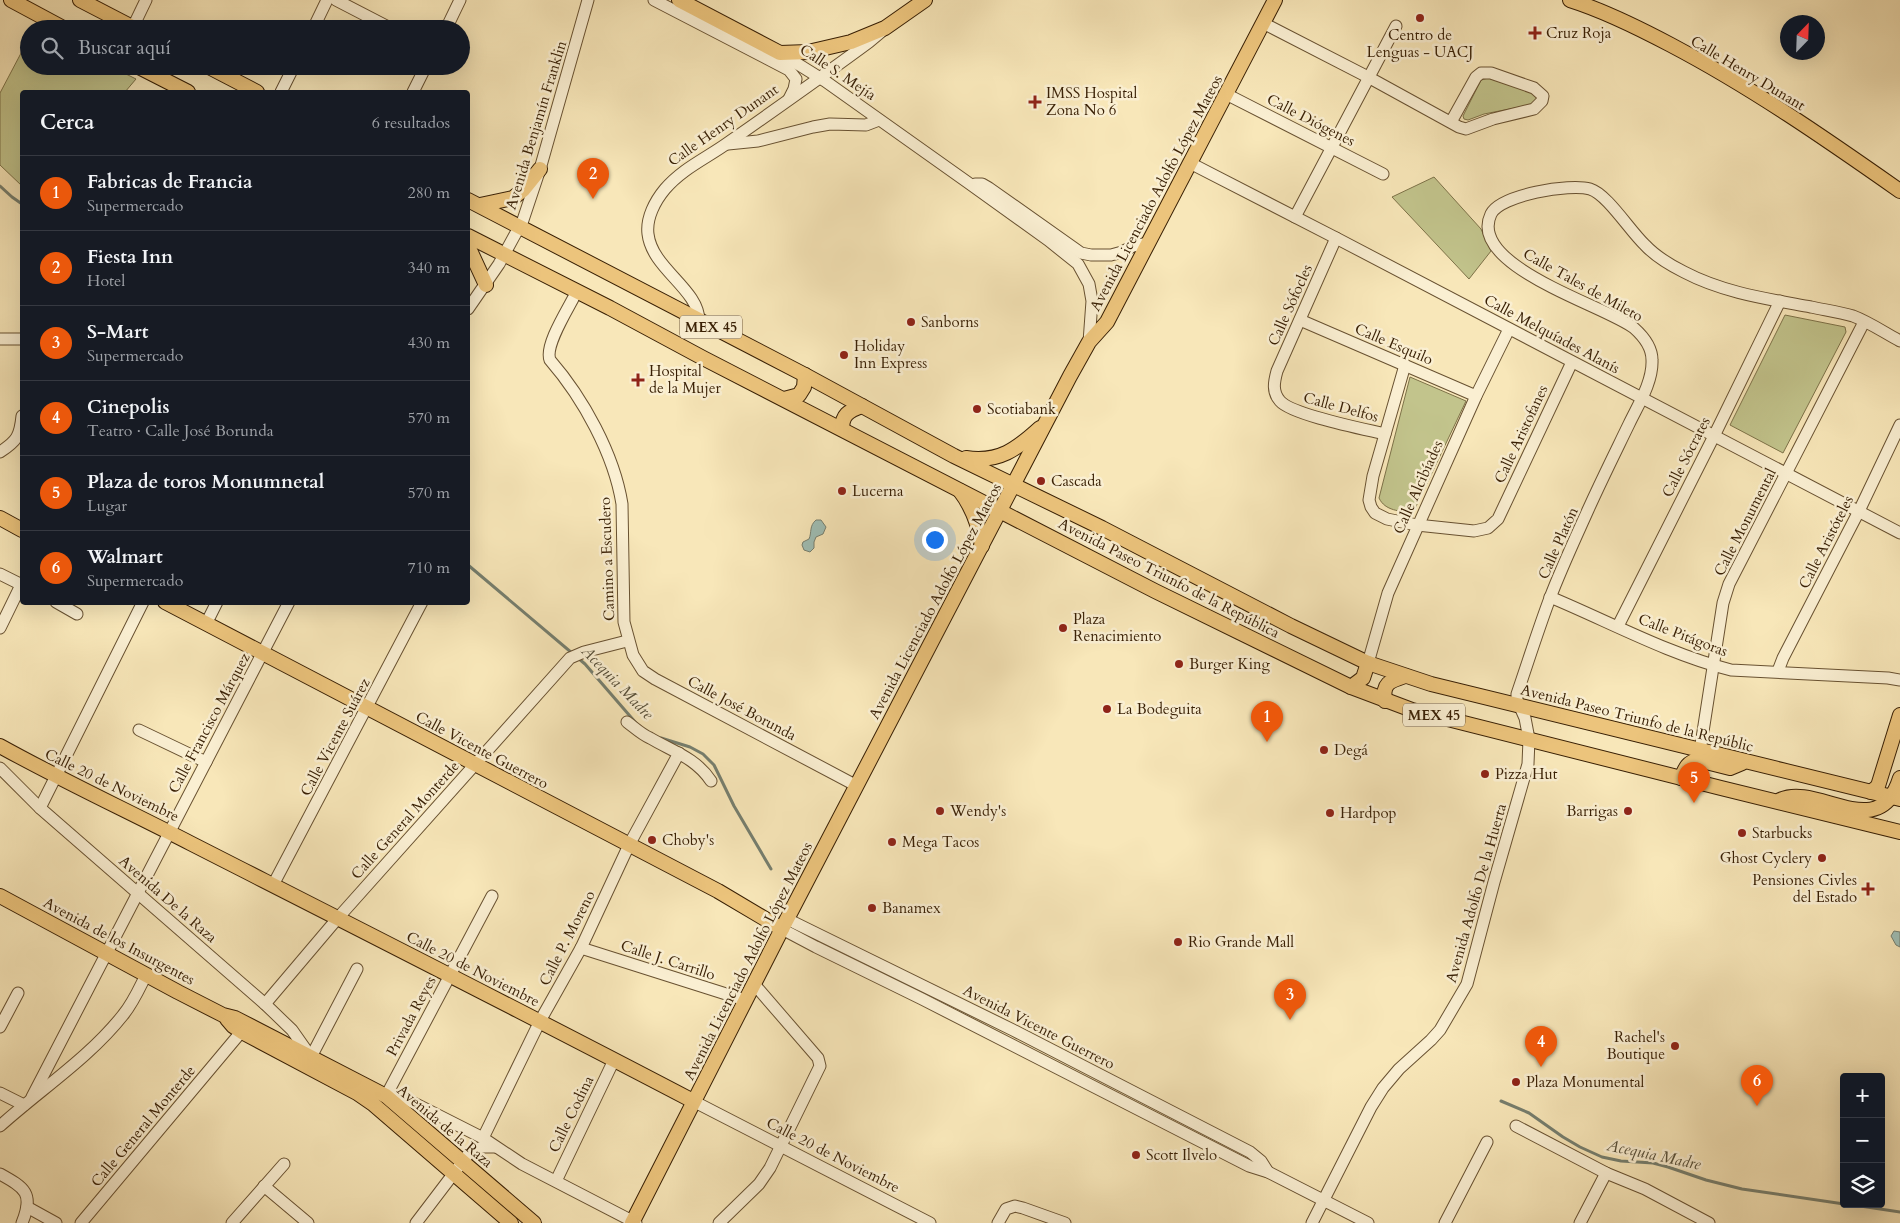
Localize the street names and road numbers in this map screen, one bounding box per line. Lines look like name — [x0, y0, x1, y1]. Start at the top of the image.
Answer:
street label: Calle Henry Dunant — [1687, 31, 1809, 115]
street label: Avenida Benjamín Franklin — [501, 38, 571, 212]
street label: Calle S. Mejía — [796, 39, 880, 105]
street label: Avenida Licenciado Adolfo López Mateos — [1085, 71, 1227, 315]
street label: Calle Henry Dunant — [664, 79, 782, 171]
street label: Calle Diógenes — [1263, 89, 1359, 151]
street label: Calle Tales de Mileto — [1519, 244, 1647, 326]
street label: Calle Sófocles — [1263, 261, 1317, 349]
street label: Calle Melquíades Alanís — [1481, 290, 1623, 378]
road number: MEX 45 — [680, 316, 742, 338]
street label: Calle Esquilo — [1352, 319, 1436, 369]
street label: Calle Aristofanes — [1490, 382, 1552, 486]
street label: Calle Delfos — [1301, 387, 1381, 427]
street label: Calle Sócrates — [1657, 414, 1715, 500]
street label: Calle Alcibíades — [1388, 437, 1448, 537]
street label: Calle Monumental — [1709, 465, 1781, 579]
street label: Avenida Licenciado Adolfo López Mateos — [864, 479, 1006, 723]
street label: Calle Aristóteles — [1794, 492, 1858, 592]
street label: Camino a Escudero — [595, 497, 619, 621]
street label: Calle Platón — [1533, 503, 1583, 582]
street label: Avenida Paseo Triunfo de la República — [1055, 513, 1283, 643]
street label: Calle Pitágoras — [1635, 609, 1731, 661]
street label: Calle Francisco Márquez — [163, 649, 255, 797]
street label: Calle José Borunda — [684, 671, 800, 745]
street label: Calle Vicente Suárez — [296, 674, 375, 799]
street label: Avenida Paseo Triunfo de la Repúblic — [1519, 679, 1756, 757]
road number: MEX 45 — [1403, 704, 1465, 726]
street label: Calle Vicente Guerrero — [412, 707, 552, 793]
street label: Calle 20 de Noviembre — [41, 744, 183, 826]
street label: Calle General Monterde — [346, 756, 464, 883]
street label: Avenida Adolfo De la Huerta — [1441, 801, 1511, 985]
street label: Avenida Licenciado Adolfo López Mateos — [679, 839, 817, 1083]
street label: Avenida De la Raza — [115, 851, 222, 947]
street label: Calle P. Moreno — [534, 887, 600, 989]
street label: Avenida de los Insurgentes — [40, 893, 198, 989]
street label: Calle 20 de Noviembre — [403, 927, 543, 1011]
street label: Calle J. Carrillo — [618, 935, 718, 985]
street label: Privada Reyes — [381, 972, 441, 1060]
street label: Avenida Vicente Guerrero — [960, 980, 1118, 1074]
street label: Calle General Monterde — [86, 1061, 200, 1191]
street label: Calle Codina — [544, 1072, 598, 1156]
street label: Avenida de la Raza — [393, 1080, 498, 1172]
street label: Calle 20 de Noviembre — [763, 1113, 903, 1197]

